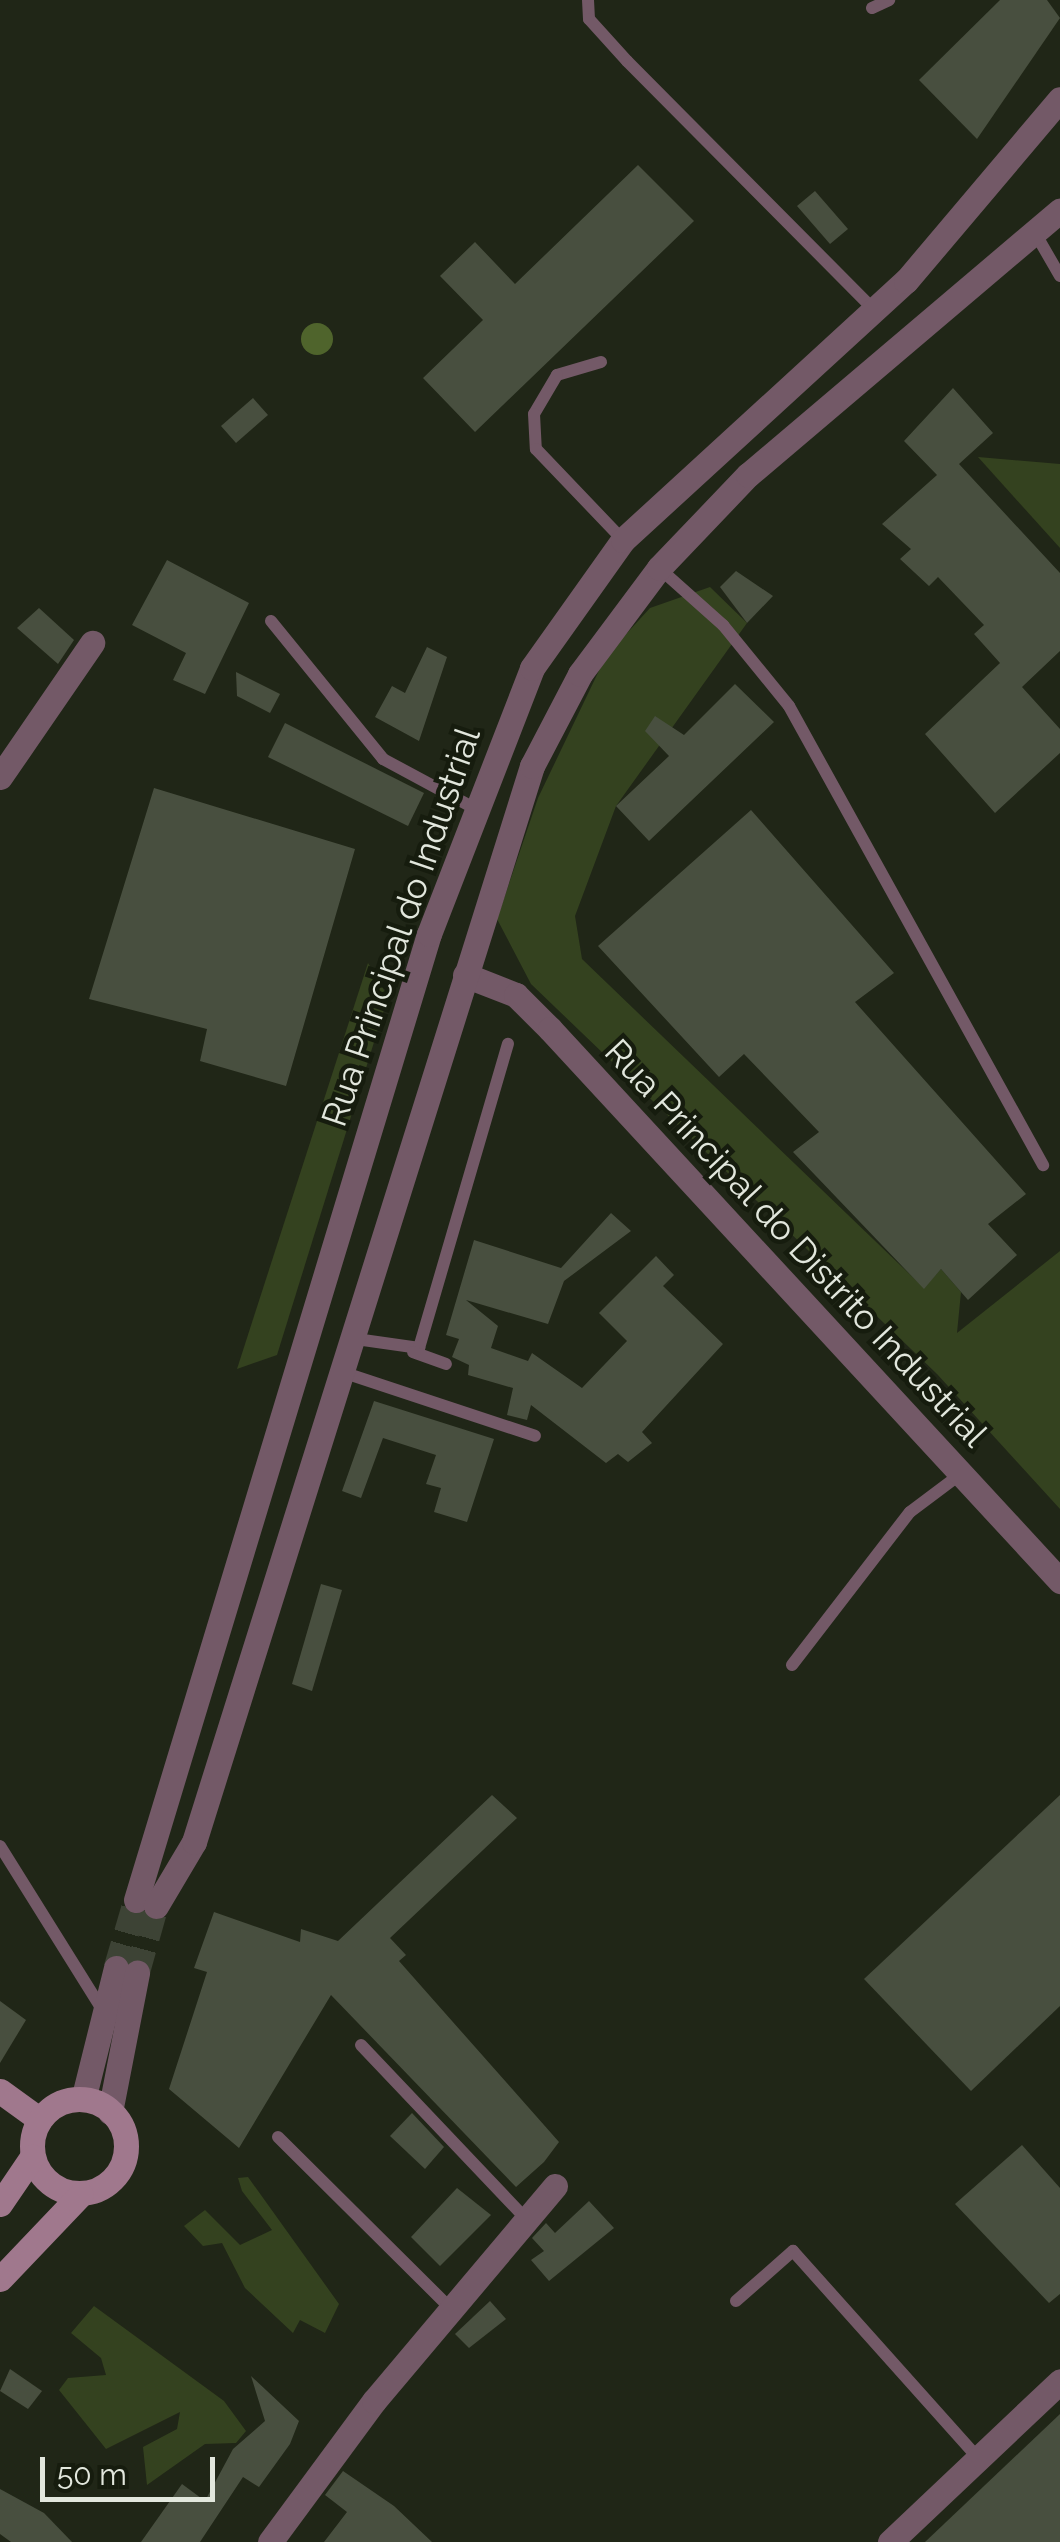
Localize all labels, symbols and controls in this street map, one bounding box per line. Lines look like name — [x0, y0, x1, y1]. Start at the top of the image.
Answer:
street label: Rua Principal do Industrial — [313, 722, 489, 1132]
street label: Rua Principal do Distrito Industrial — [596, 1030, 996, 1456]
scale bar — [45, 2437, 220, 2499]
text: 50 m — [57, 2457, 127, 2492]

